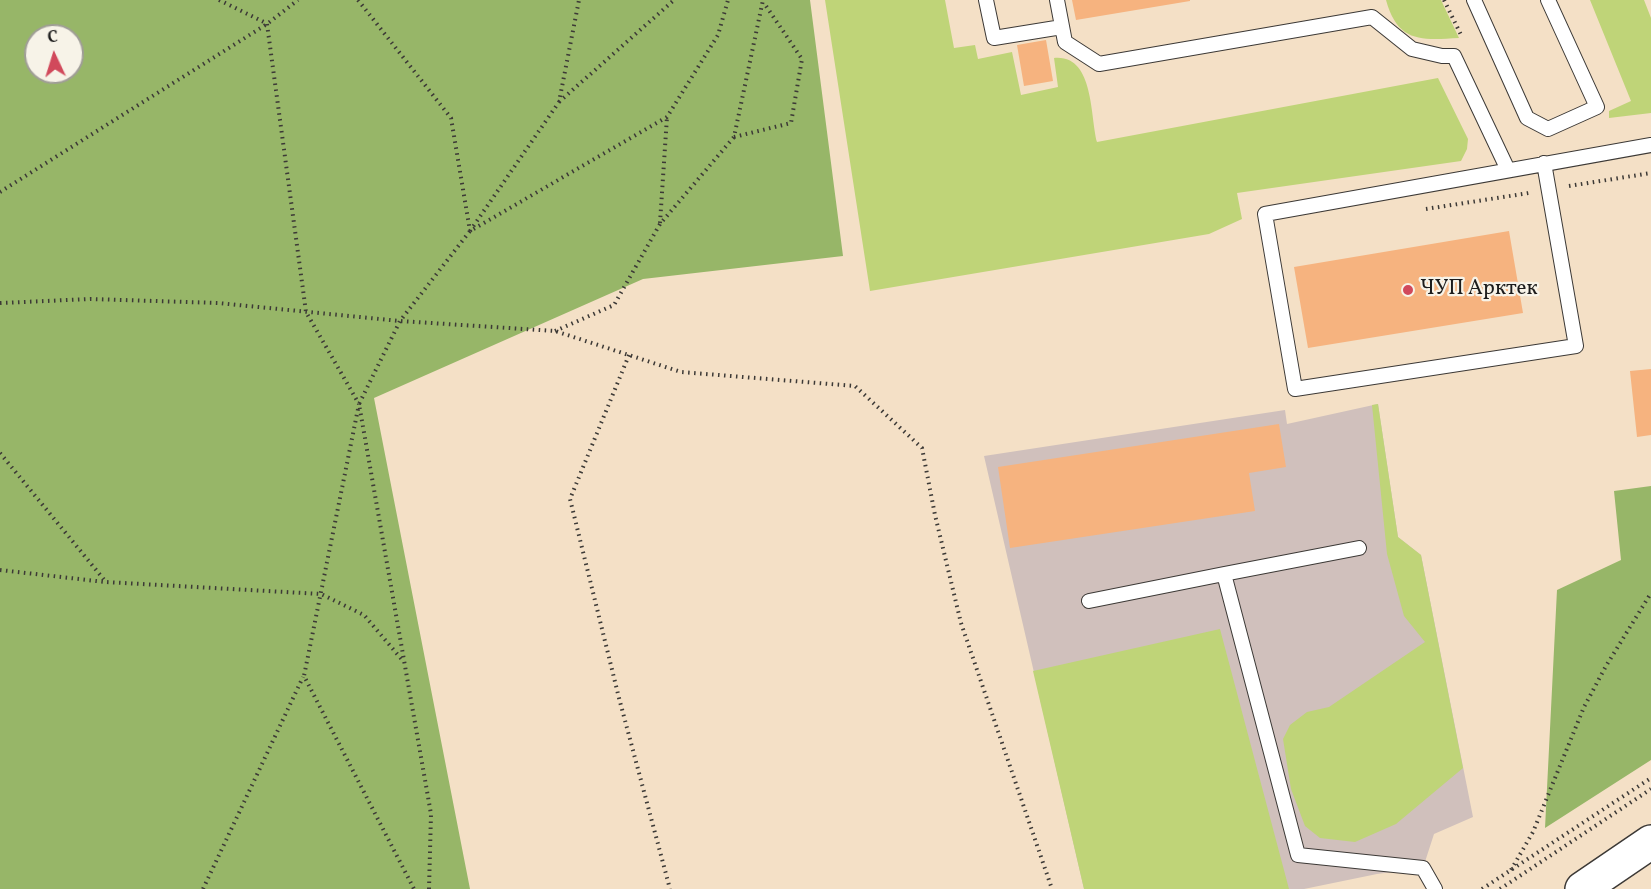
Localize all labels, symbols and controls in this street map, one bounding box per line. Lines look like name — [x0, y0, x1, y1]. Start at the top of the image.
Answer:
north arrow — [24, 24, 84, 84]
text: С — [47, 27, 59, 49]
place label: ЧУП Арктек — [1420, 277, 1538, 303]
marker: ЧУП Арктек — [1401, 283, 1415, 297]

